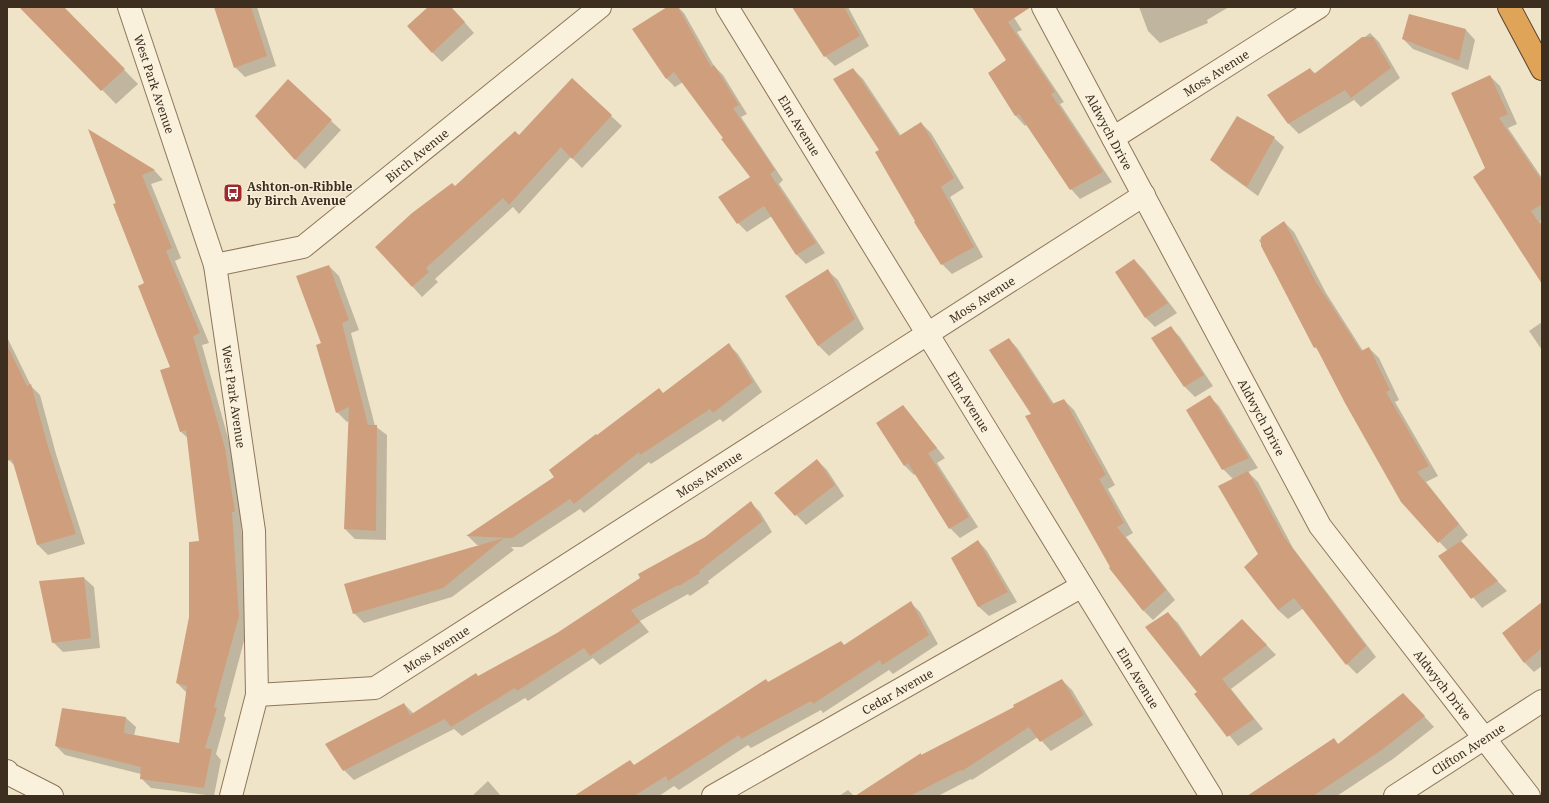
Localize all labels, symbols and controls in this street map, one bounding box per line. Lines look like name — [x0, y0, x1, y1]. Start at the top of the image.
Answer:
street label: West Park Avenue — [130, 32, 179, 136]
street label: Moss Avenue — [1180, 45, 1252, 100]
street label: Aldwych Drive — [1082, 90, 1137, 173]
street label: Elm Avenue — [774, 92, 825, 159]
street label: Birch Avenue — [381, 124, 452, 186]
place label: Ashton-on-Ribble by Birch Avenue — [247, 178, 352, 209]
bus stop icon: Ashton-on-Ribble by Birch Avenue — [222, 182, 244, 204]
street label: Moss Avenue — [946, 272, 1018, 326]
street label: West Park Avenue — [218, 344, 250, 449]
street label: Elm Avenue — [944, 368, 994, 435]
street label: Aldwych Drive — [1234, 376, 1289, 459]
street label: Moss Avenue — [673, 446, 745, 501]
street label: Moss Avenue — [400, 621, 472, 676]
street label: Elm Avenue — [1113, 644, 1164, 712]
street label: Aldwych Drive — [1410, 646, 1476, 724]
street label: Cedar Avenue — [858, 664, 936, 718]
street label: Clifton Avenue — [1428, 719, 1508, 779]

